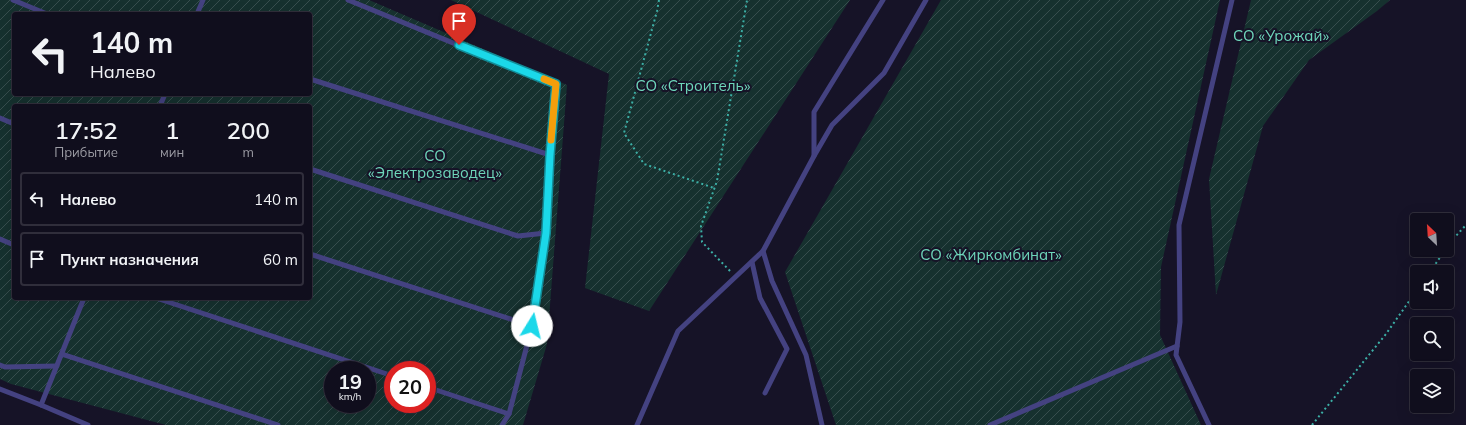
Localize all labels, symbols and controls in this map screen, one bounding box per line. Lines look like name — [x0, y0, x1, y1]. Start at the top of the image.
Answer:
pin — [442, 4, 476, 45]
icon: arrive — [448, 10, 470, 32]
text: 140 m — [90, 25, 173, 60]
park label: СО «Урожай» — [1233, 26, 1329, 45]
icon: left — [24, 28, 76, 80]
text: Налево — [90, 60, 156, 83]
park label: СО «Строитель» — [636, 76, 751, 95]
text: 17:52 — [54, 115, 118, 145]
text: 1 — [165, 115, 179, 145]
text: 200 — [227, 115, 270, 145]
text: Прибытие — [54, 144, 118, 160]
text: мин — [160, 144, 184, 160]
text: m — [242, 144, 254, 160]
park label: СО «Электрозаводец» — [368, 146, 502, 182]
icon: left — [26, 188, 48, 210]
text: Налево — [60, 190, 116, 209]
text: 140 m — [254, 190, 298, 209]
north arrow — [1410, 213, 1454, 257]
map controls — [1410, 213, 1454, 413]
park label: СО «Жиркомбинат» — [920, 245, 1062, 264]
icon: arrive — [26, 248, 48, 270]
text: Пункт назначения — [60, 250, 199, 269]
text: 60 m — [263, 250, 298, 269]
button: sound — [1410, 265, 1454, 309]
position arrow — [511, 305, 553, 347]
button: search — [1410, 317, 1454, 361]
speed limit sign: 20 — [384, 361, 436, 413]
text: 19 — [338, 369, 362, 394]
button: layers — [1410, 369, 1454, 413]
text: km/h — [339, 390, 361, 403]

